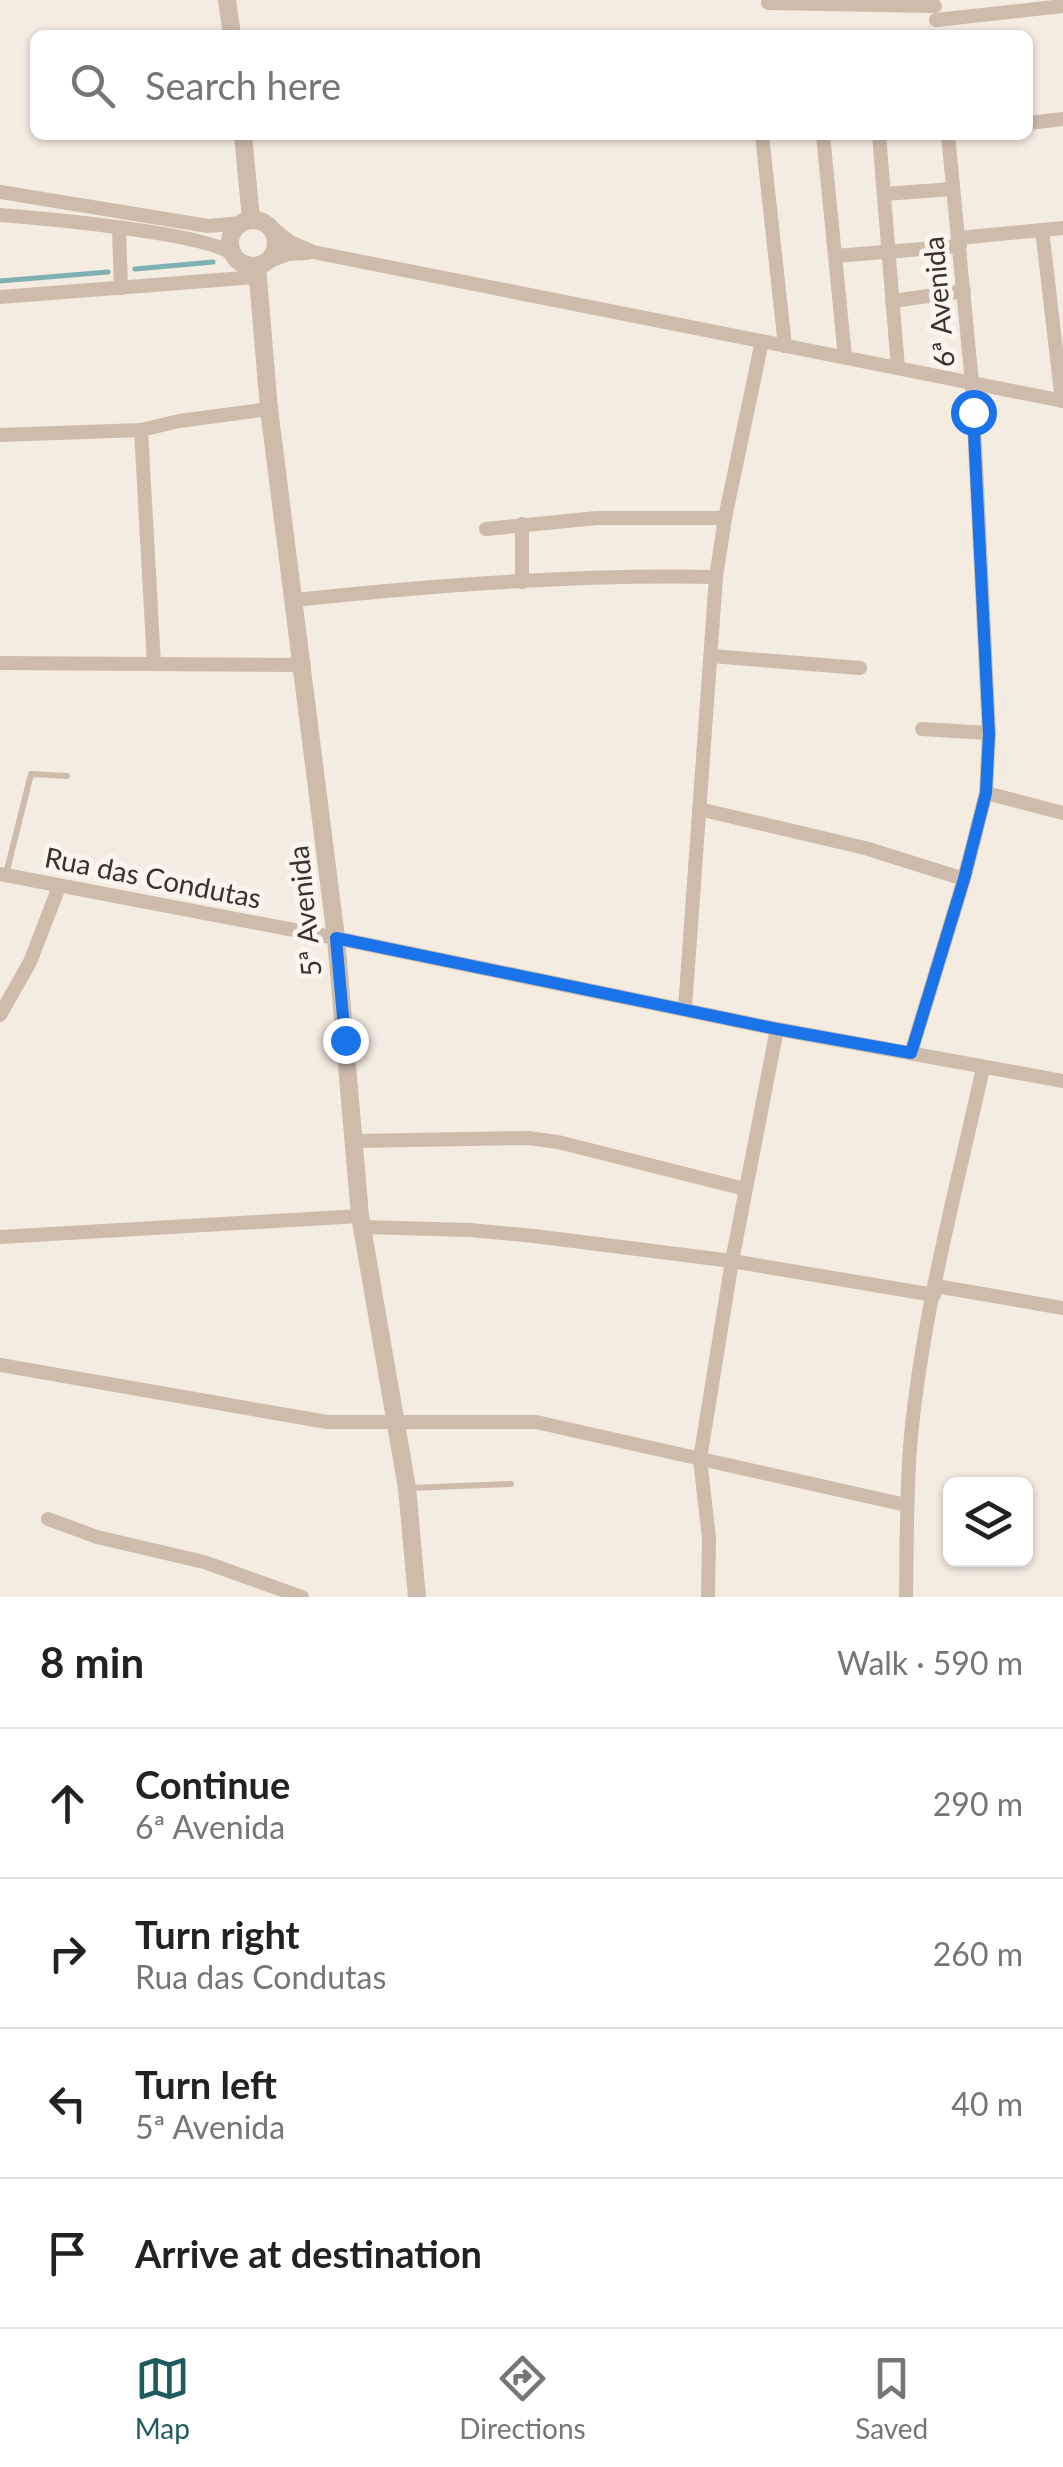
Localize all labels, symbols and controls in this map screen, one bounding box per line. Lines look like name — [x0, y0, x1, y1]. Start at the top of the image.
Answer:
search box — [30, 30, 1033, 140]
icon: search — [65, 58, 120, 113]
text: Search here — [145, 62, 341, 108]
street label: 6ª Avenida — [915, 235, 961, 369]
route start — [951, 390, 997, 436]
street label: Rua das Condutas — [42, 839, 264, 915]
street label: 5ª Avenida — [280, 844, 328, 978]
route end — [323, 1018, 369, 1064]
map controls — [943, 1477, 1033, 1567]
button: layers — [943, 1477, 1033, 1567]
text: 8 min — [40, 1637, 144, 1687]
text: Walk · 590 m — [837, 1643, 1023, 1682]
text: Continue — [135, 1761, 290, 1807]
icon: ahead — [40, 1776, 95, 1831]
text: 290 m — [933, 1784, 1023, 1823]
text: 6ª Avenida — [135, 1807, 285, 1846]
text: Turn right — [135, 1911, 300, 1957]
icon: right — [40, 1926, 95, 1981]
text: 260 m — [933, 1934, 1023, 1973]
text: Rua das Condutas — [135, 1957, 386, 1996]
text: Turn left — [135, 2061, 277, 2107]
icon: left — [40, 2076, 95, 2131]
text: 40 m — [951, 2084, 1023, 2123]
text: 5ª Avenida — [135, 2107, 285, 2146]
icon: arrive — [40, 2226, 95, 2281]
text: Arrive at destination — [135, 2230, 482, 2276]
tab: Map — [135, 2351, 190, 2445]
tab: Directions — [459, 2351, 586, 2445]
tab: Saved — [855, 2351, 928, 2445]

